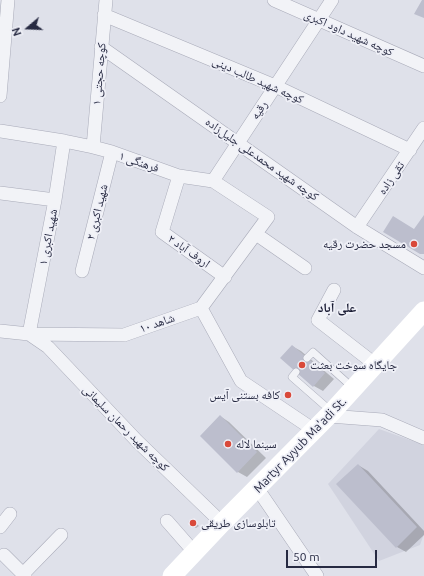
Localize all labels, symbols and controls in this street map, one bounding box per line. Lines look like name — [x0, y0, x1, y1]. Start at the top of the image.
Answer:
street label: کوچه شهید داود اکبری — [302, 7, 396, 59]
north arrow — [8, 8, 48, 48]
text: N — [10, 26, 24, 38]
street label: کوچه حجتی ۱ — [89, 42, 109, 106]
street label: کوچه شهید طالب دینی — [210, 53, 306, 107]
street label: رقیه — [248, 98, 270, 122]
street label: کوچه شهید محمدعلی جلیل‌زاده — [203, 114, 321, 204]
street label: فرهنگی ۱ — [117, 148, 161, 176]
street label: تقی زاده — [375, 159, 407, 197]
street label: شهید اکبری ۲ — [83, 183, 111, 241]
street label: شهید اکبری ۱ — [35, 208, 61, 266]
street label: اروف آباد ۲ — [165, 231, 213, 271]
place label: مسجد حضرت رقیه — [323, 237, 406, 251]
marker: مسجد حضرت رقیه — [409, 239, 419, 249]
district label: علی آباد — [318, 300, 356, 316]
street label: شاهد ۱۰ — [138, 310, 176, 336]
place label: جایگاه سوخت بعثت — [310, 358, 397, 372]
marker: جایگاه سوخت بعثت — [297, 360, 307, 370]
street label: کوچه شهید رحمان سلیمانی — [80, 382, 172, 474]
place label: کافه بستنی آیس — [210, 388, 280, 402]
marker: کافه بستنی آیس — [283, 390, 293, 400]
street label: Martyr Ayyub Ma'adi St. — [251, 394, 349, 496]
place label: سینما لاله — [236, 437, 277, 451]
marker: سینما لاله — [223, 439, 233, 449]
place label: تابلوسازی طریقی — [201, 516, 276, 530]
marker: تابلوسازی طریقی — [188, 518, 198, 528]
scale bar — [288, 542, 379, 568]
text: 50 m — [293, 550, 320, 563]

